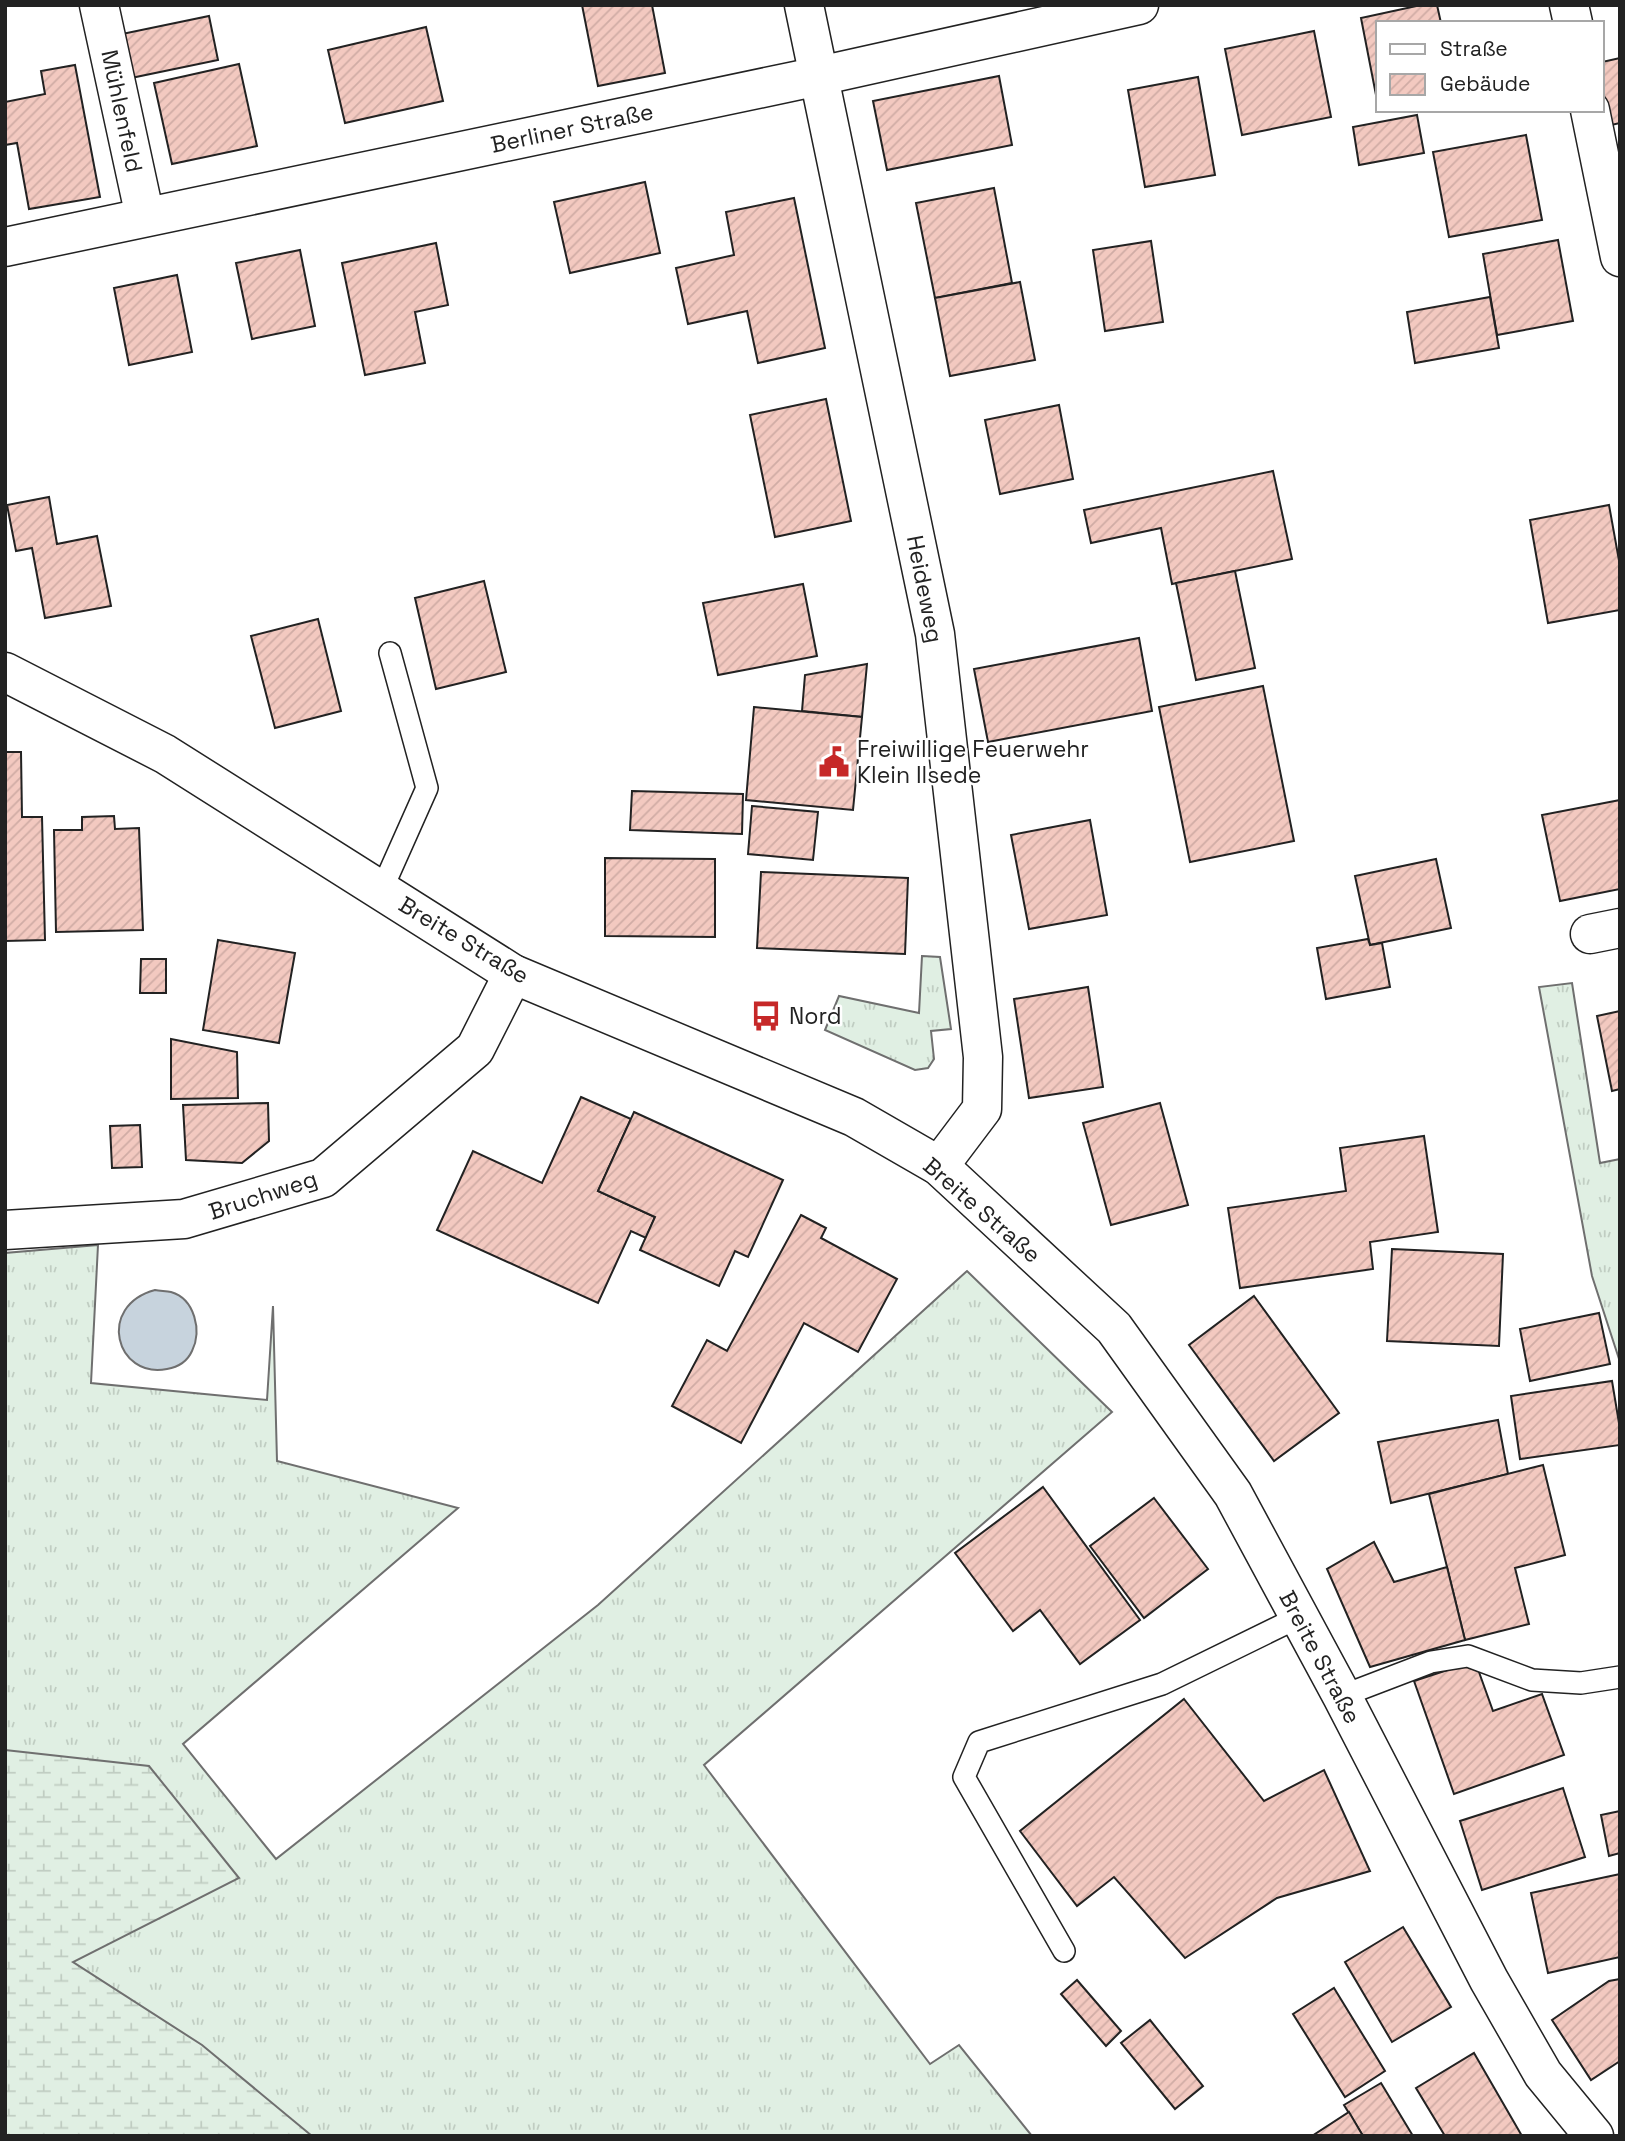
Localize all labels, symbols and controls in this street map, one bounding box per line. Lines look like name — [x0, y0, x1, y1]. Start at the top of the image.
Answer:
legend — [1376, 21, 1604, 112]
text: Straße — [1440, 35, 1508, 62]
street label: Mühlenfeld — [94, 47, 150, 175]
text: Gebäude — [1440, 70, 1530, 97]
street label: Berliner Straße — [488, 96, 656, 160]
street label: Heideweg — [900, 533, 950, 645]
place label: Freiwillige Feuerwehr Klein Ilsede — [857, 734, 1089, 790]
public building icon: Freiwillige Feuerwehr Klein Ilsede — [817, 745, 851, 779]
street label: Breite Straße — [393, 889, 535, 991]
bus stop icon: Nord — [749, 999, 783, 1033]
place label: Nord — [789, 1001, 842, 1031]
street label: Breite Straße — [917, 1151, 1047, 1269]
street label: Bruchweg — [205, 1163, 321, 1227]
street label: Breite Straße — [1272, 1585, 1368, 1729]

